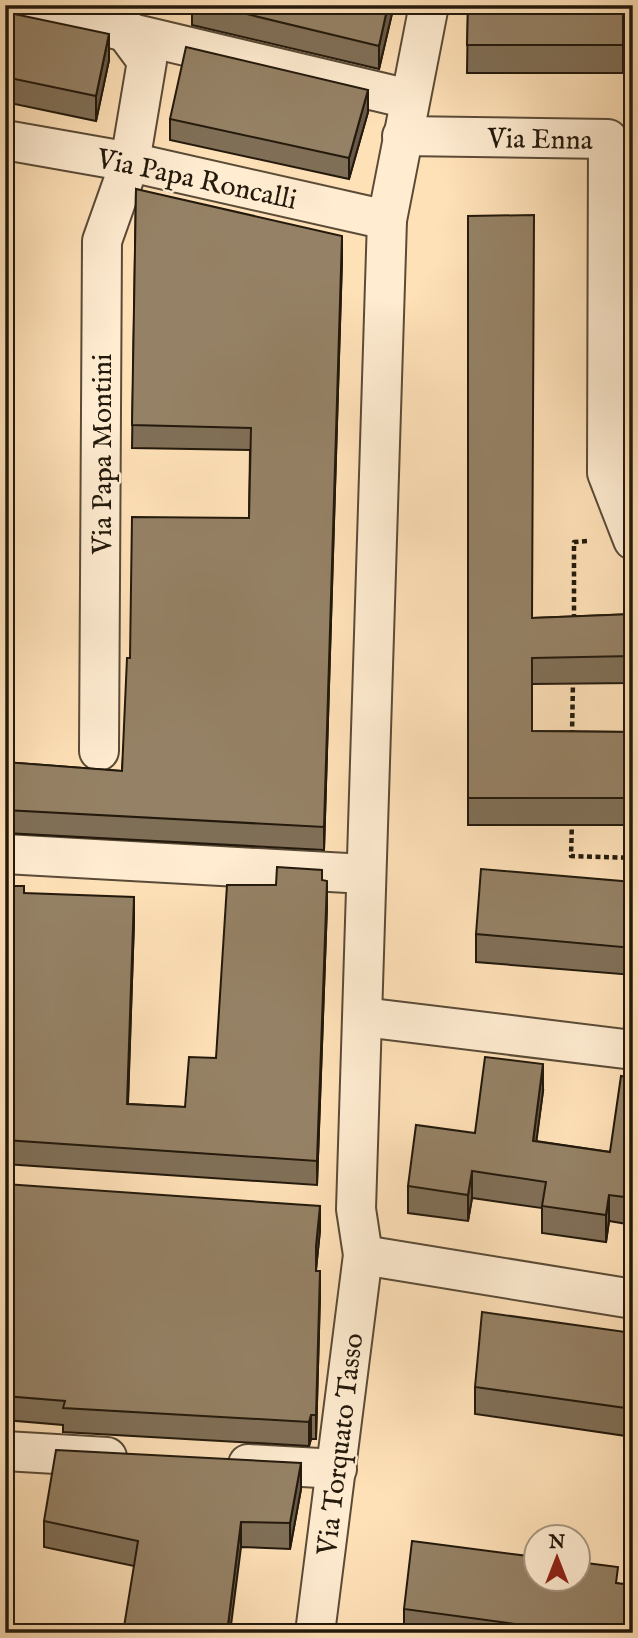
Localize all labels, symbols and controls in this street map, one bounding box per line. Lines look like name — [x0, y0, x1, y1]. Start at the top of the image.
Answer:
street label: Via Enna — [486, 122, 594, 159]
street label: Via Papa Roncalli — [92, 142, 300, 219]
street label: Via Papa Montini — [86, 354, 121, 555]
street label: Via Torquato Tasso — [310, 1331, 372, 1558]
north arrow — [522, 1522, 592, 1592]
text: N — [548, 1531, 566, 1555]

